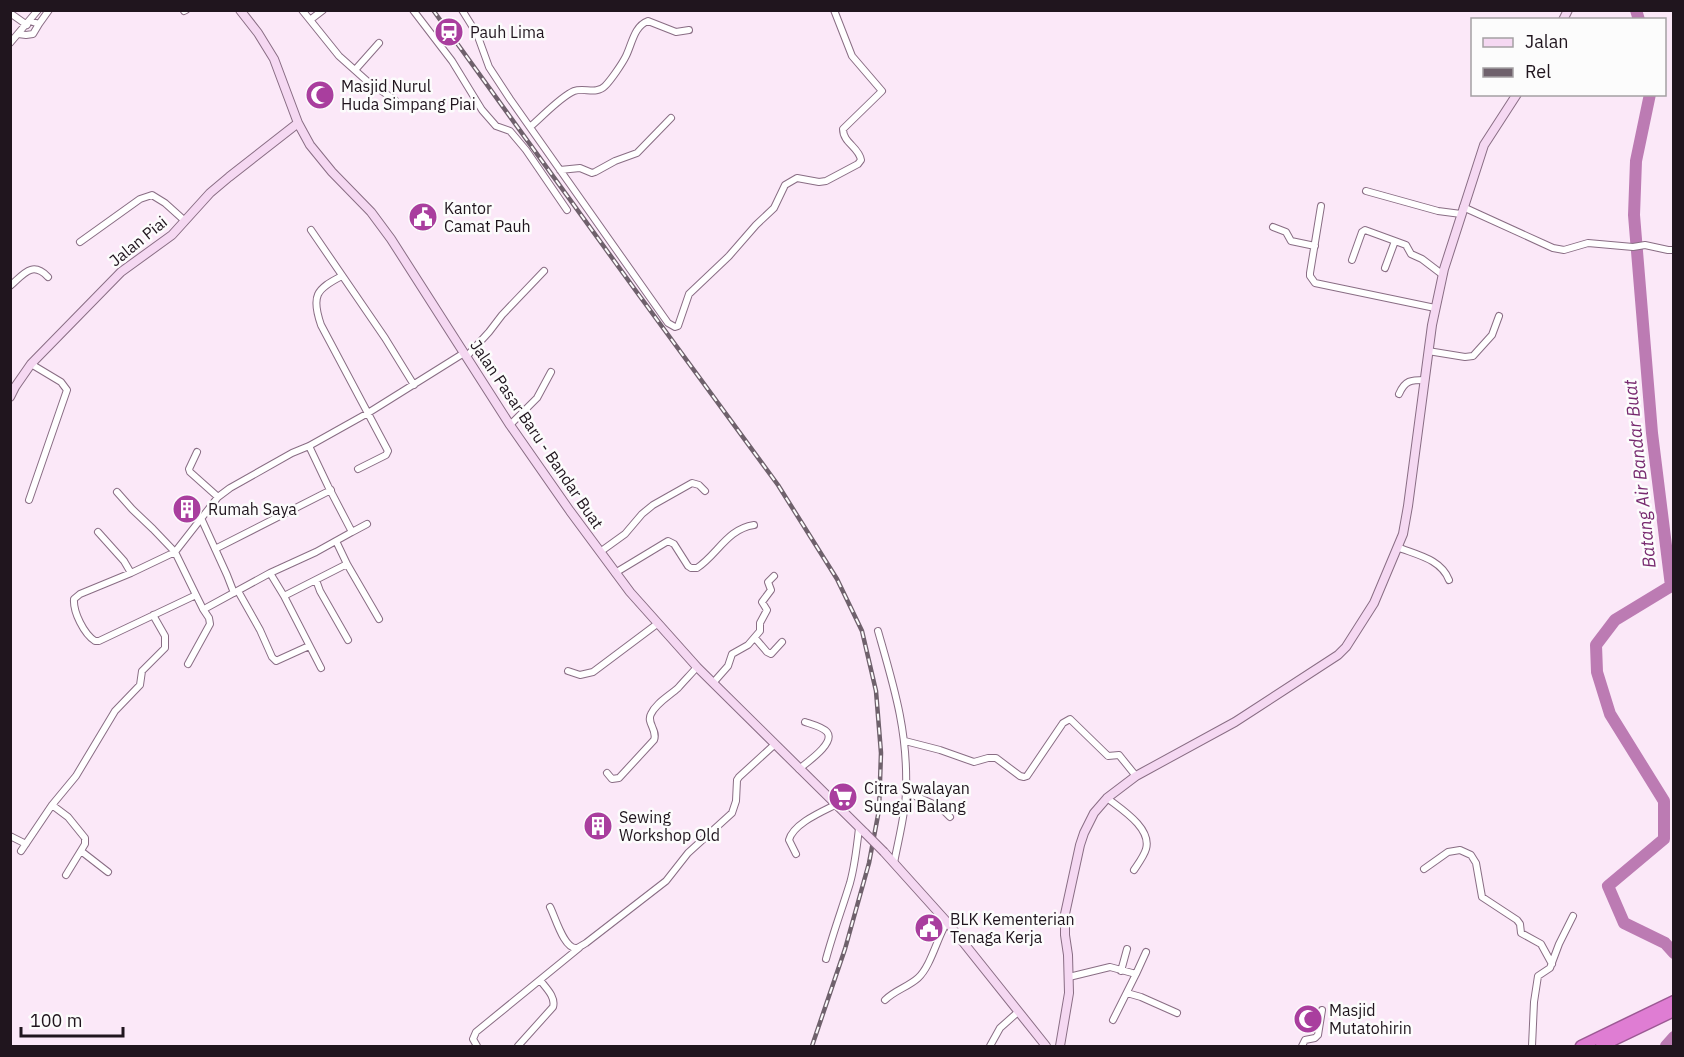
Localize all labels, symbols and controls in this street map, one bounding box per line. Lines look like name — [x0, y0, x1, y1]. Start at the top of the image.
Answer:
station icon: Pauh Lima — [433, 16, 465, 48]
legend — [1471, 18, 1666, 96]
place label: Pauh Lima — [470, 22, 545, 42]
text: Jalan — [1525, 30, 1569, 53]
text: Rel — [1525, 60, 1551, 83]
place label: Masjid Nurul Huda Simpang Piai — [341, 76, 476, 114]
mosque icon: Masjid Nurul Huda Simpang Piai — [304, 79, 336, 111]
place label: Kantor Camat Pauh — [444, 198, 531, 236]
public building icon: Kantor Camat Pauh — [407, 201, 439, 233]
street label: Jalan Piai — [105, 212, 171, 270]
street label: Jalan Pasar Baru - Bandar Buat — [466, 336, 608, 532]
water label: Batang Air Bandar Buat — [1618, 377, 1661, 569]
building icon: Rumah Saya — [171, 493, 203, 525]
place label: Rumah Saya — [208, 499, 297, 519]
place label: Citra Swalayan Sungai Balang — [864, 778, 970, 816]
supermarket icon: Citra Swalayan Sungai Balang — [827, 781, 859, 813]
place label: Sewing Workshop Old — [619, 807, 720, 845]
building icon: Sewing Workshop Old — [582, 810, 614, 842]
place label: BLK Kementerian Tenaga Kerja — [950, 909, 1075, 947]
public building icon: BLK Kementerian Tenaga Kerja — [913, 912, 945, 944]
scale bar — [21, 1000, 123, 1038]
place label: Masjid Mutatohirin — [1329, 1000, 1412, 1038]
mosque icon: Masjid Mutatohirin — [1292, 1003, 1324, 1035]
text: 100 m — [30, 1009, 82, 1032]

